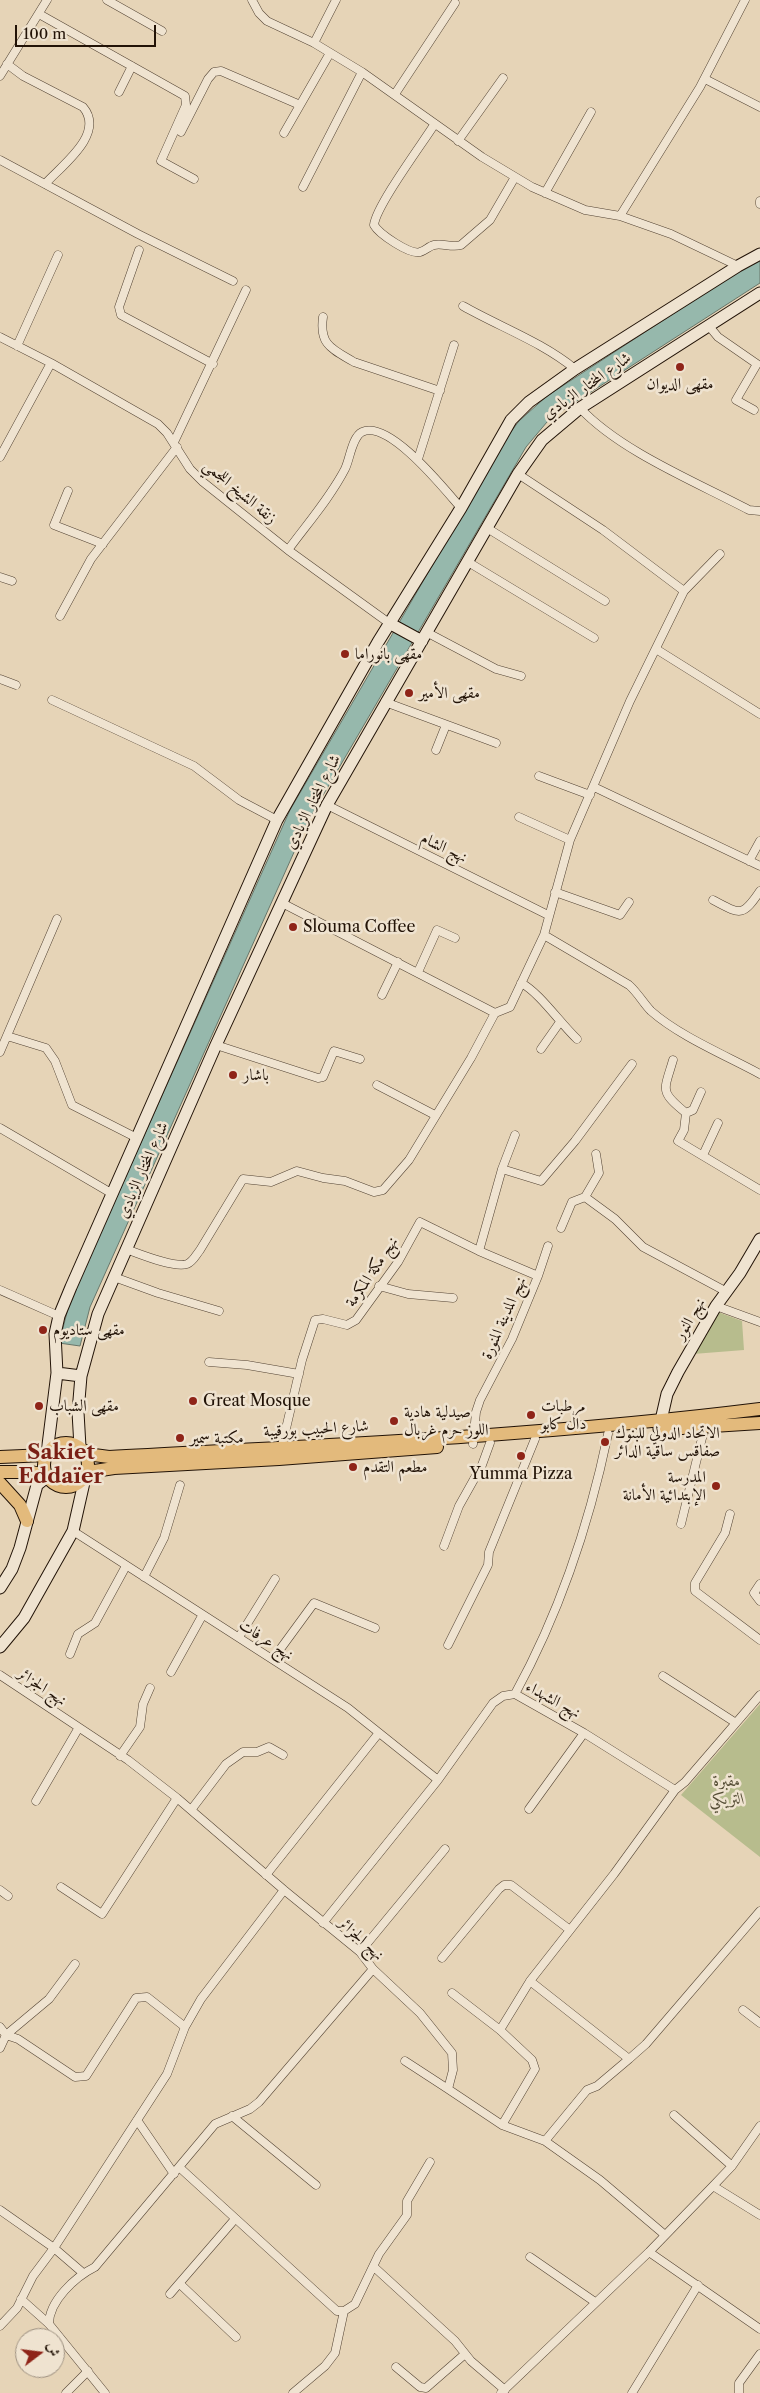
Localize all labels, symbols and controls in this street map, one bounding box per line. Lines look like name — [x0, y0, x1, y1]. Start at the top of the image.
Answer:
scale bar — [18, 15, 159, 47]
text: 100 m — [23, 24, 66, 43]
street label: شارع المختار الزيادي — [539, 348, 635, 424]
marker: مقهى الديوان — [674, 361, 686, 373]
place label: مقهى الديوان — [647, 374, 713, 394]
street label: زنقة الشيخ اللجمي — [199, 456, 281, 528]
place label: مقهى بانوراما — [355, 644, 422, 664]
marker: مقهى بانوراما — [339, 648, 351, 660]
place label: مقهى الأمير — [419, 683, 480, 703]
marker: مقهى الأمير — [403, 687, 415, 699]
street label: شارع المختار الزيادي — [281, 752, 345, 852]
street label: نهج الشام — [418, 829, 470, 867]
place label: Slouma Coffee — [303, 917, 415, 937]
marker: Slouma Coffee — [287, 921, 299, 933]
place label: باشار — [243, 1065, 269, 1085]
marker: باشار — [227, 1069, 239, 1081]
street label: شارع المختار الزيادي — [113, 1119, 173, 1221]
street label: نهج مكة المكرمة — [342, 1233, 402, 1311]
street label: نهج المدينة المنورة — [477, 1274, 531, 1362]
street label: نهج النور — [670, 1295, 710, 1343]
place label: مقهى ستاديوم — [53, 1320, 125, 1340]
marker: مقهى ستاديوم — [37, 1324, 49, 1336]
place label: Great Mosque — [203, 1391, 311, 1411]
marker: Great Mosque — [187, 1395, 199, 1407]
place label: مقهى الشباب — [49, 1396, 119, 1416]
place label: مرطبات دال كابو — [541, 1396, 587, 1434]
marker: مقهى الشباب — [33, 1400, 45, 1412]
place label: صيدلية هادية اللوز حرم غربال — [404, 1402, 489, 1440]
marker: مرطبات دال كابو — [525, 1409, 537, 1421]
marker: صيدلية هادية اللوز حرم غربال — [388, 1415, 400, 1427]
street label: شارع الحبيب بورقيبة — [263, 1417, 369, 1441]
place label: الاتحاد الدولي للبنوك صفاقس ساقية الدائر — [615, 1423, 720, 1461]
place label: مكتبة سمير — [190, 1428, 244, 1448]
marker: مكتبة سمير — [174, 1432, 186, 1444]
marker: الاتحاد الدولي للبنوك صفاقس ساقية الدائر — [599, 1436, 611, 1448]
district label: Sakiet Eddaïer — [18, 1440, 104, 1490]
marker: Yumma Pizza — [515, 1450, 527, 1462]
place label: مطعم التقدم — [363, 1457, 428, 1477]
marker: مطعم التقدم — [347, 1461, 359, 1473]
place label: Yumma Pizza — [470, 1464, 572, 1484]
place label: المدرسة الإبتدائية الأمانة — [623, 1467, 706, 1505]
marker: المدرسة الإبتدائية الأمانة — [710, 1480, 722, 1492]
street label: نهج عرفات — [235, 1615, 297, 1665]
street label: نهج الجزائر — [14, 1664, 70, 1710]
street label: نهج الشهداء — [522, 1677, 584, 1723]
park label: مقبرة التريكي — [709, 1771, 745, 1809]
street label: نهج الجزائر — [334, 1913, 388, 1965]
north arrow — [15, 2328, 65, 2378]
text: ش — [43, 2340, 64, 2358]

